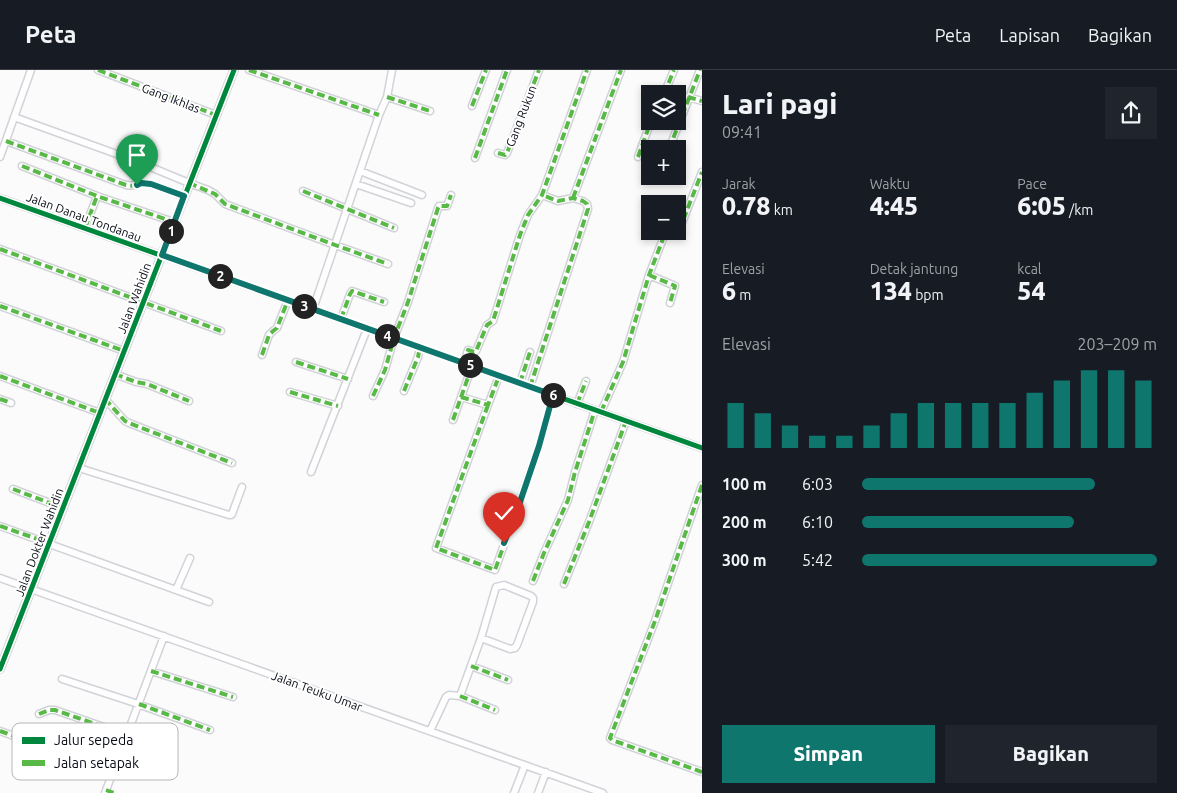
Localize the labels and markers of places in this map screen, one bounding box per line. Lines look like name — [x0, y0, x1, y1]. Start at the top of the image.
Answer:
pin — [116, 134, 158, 185]
pin: 1 — [158, 218, 184, 244]
pin: 2 — [208, 264, 232, 288]
pin: 3 — [292, 294, 316, 318]
pin: 4 — [374, 324, 400, 348]
pin: 5 — [458, 352, 482, 378]
pin: 6 — [540, 382, 566, 408]
pin — [483, 492, 525, 543]

